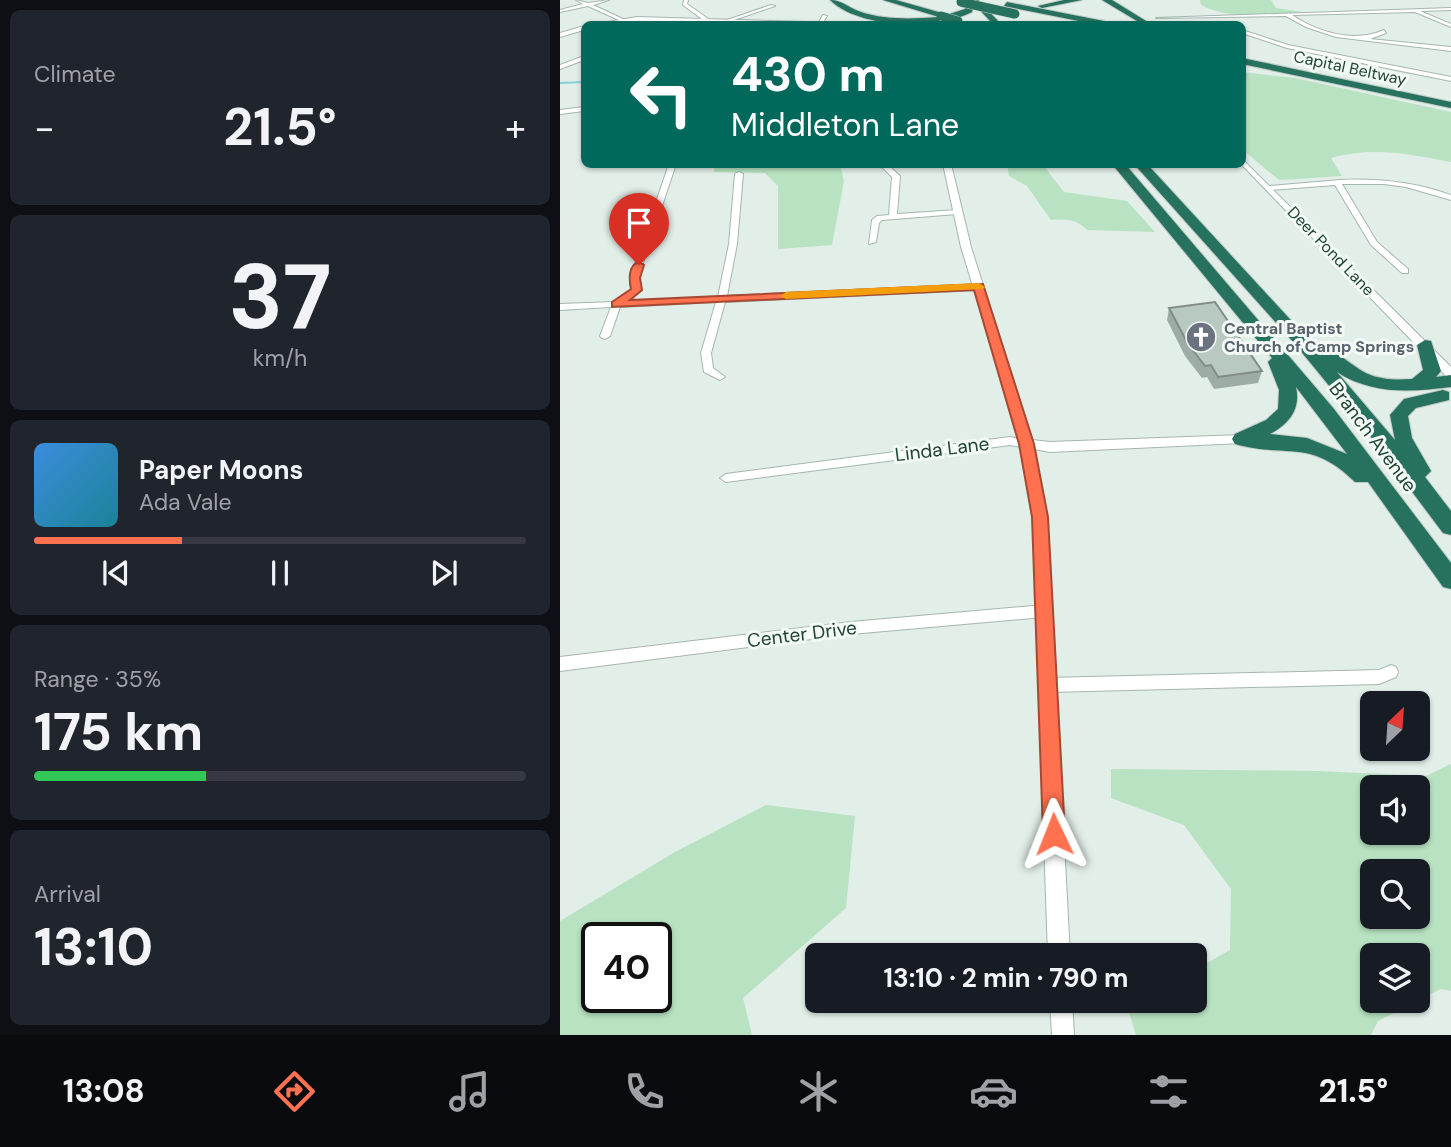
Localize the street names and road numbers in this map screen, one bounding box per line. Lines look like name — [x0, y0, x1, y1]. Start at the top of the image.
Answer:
street label: Capital Beltway — [1292, 46, 1408, 90]
street label: Deer Pond Lane — [1283, 202, 1379, 300]
street label: Branch Avenue — [1324, 377, 1422, 497]
street label: Linda Lane — [893, 431, 991, 467]
street label: Center Drive — [746, 615, 858, 653]

